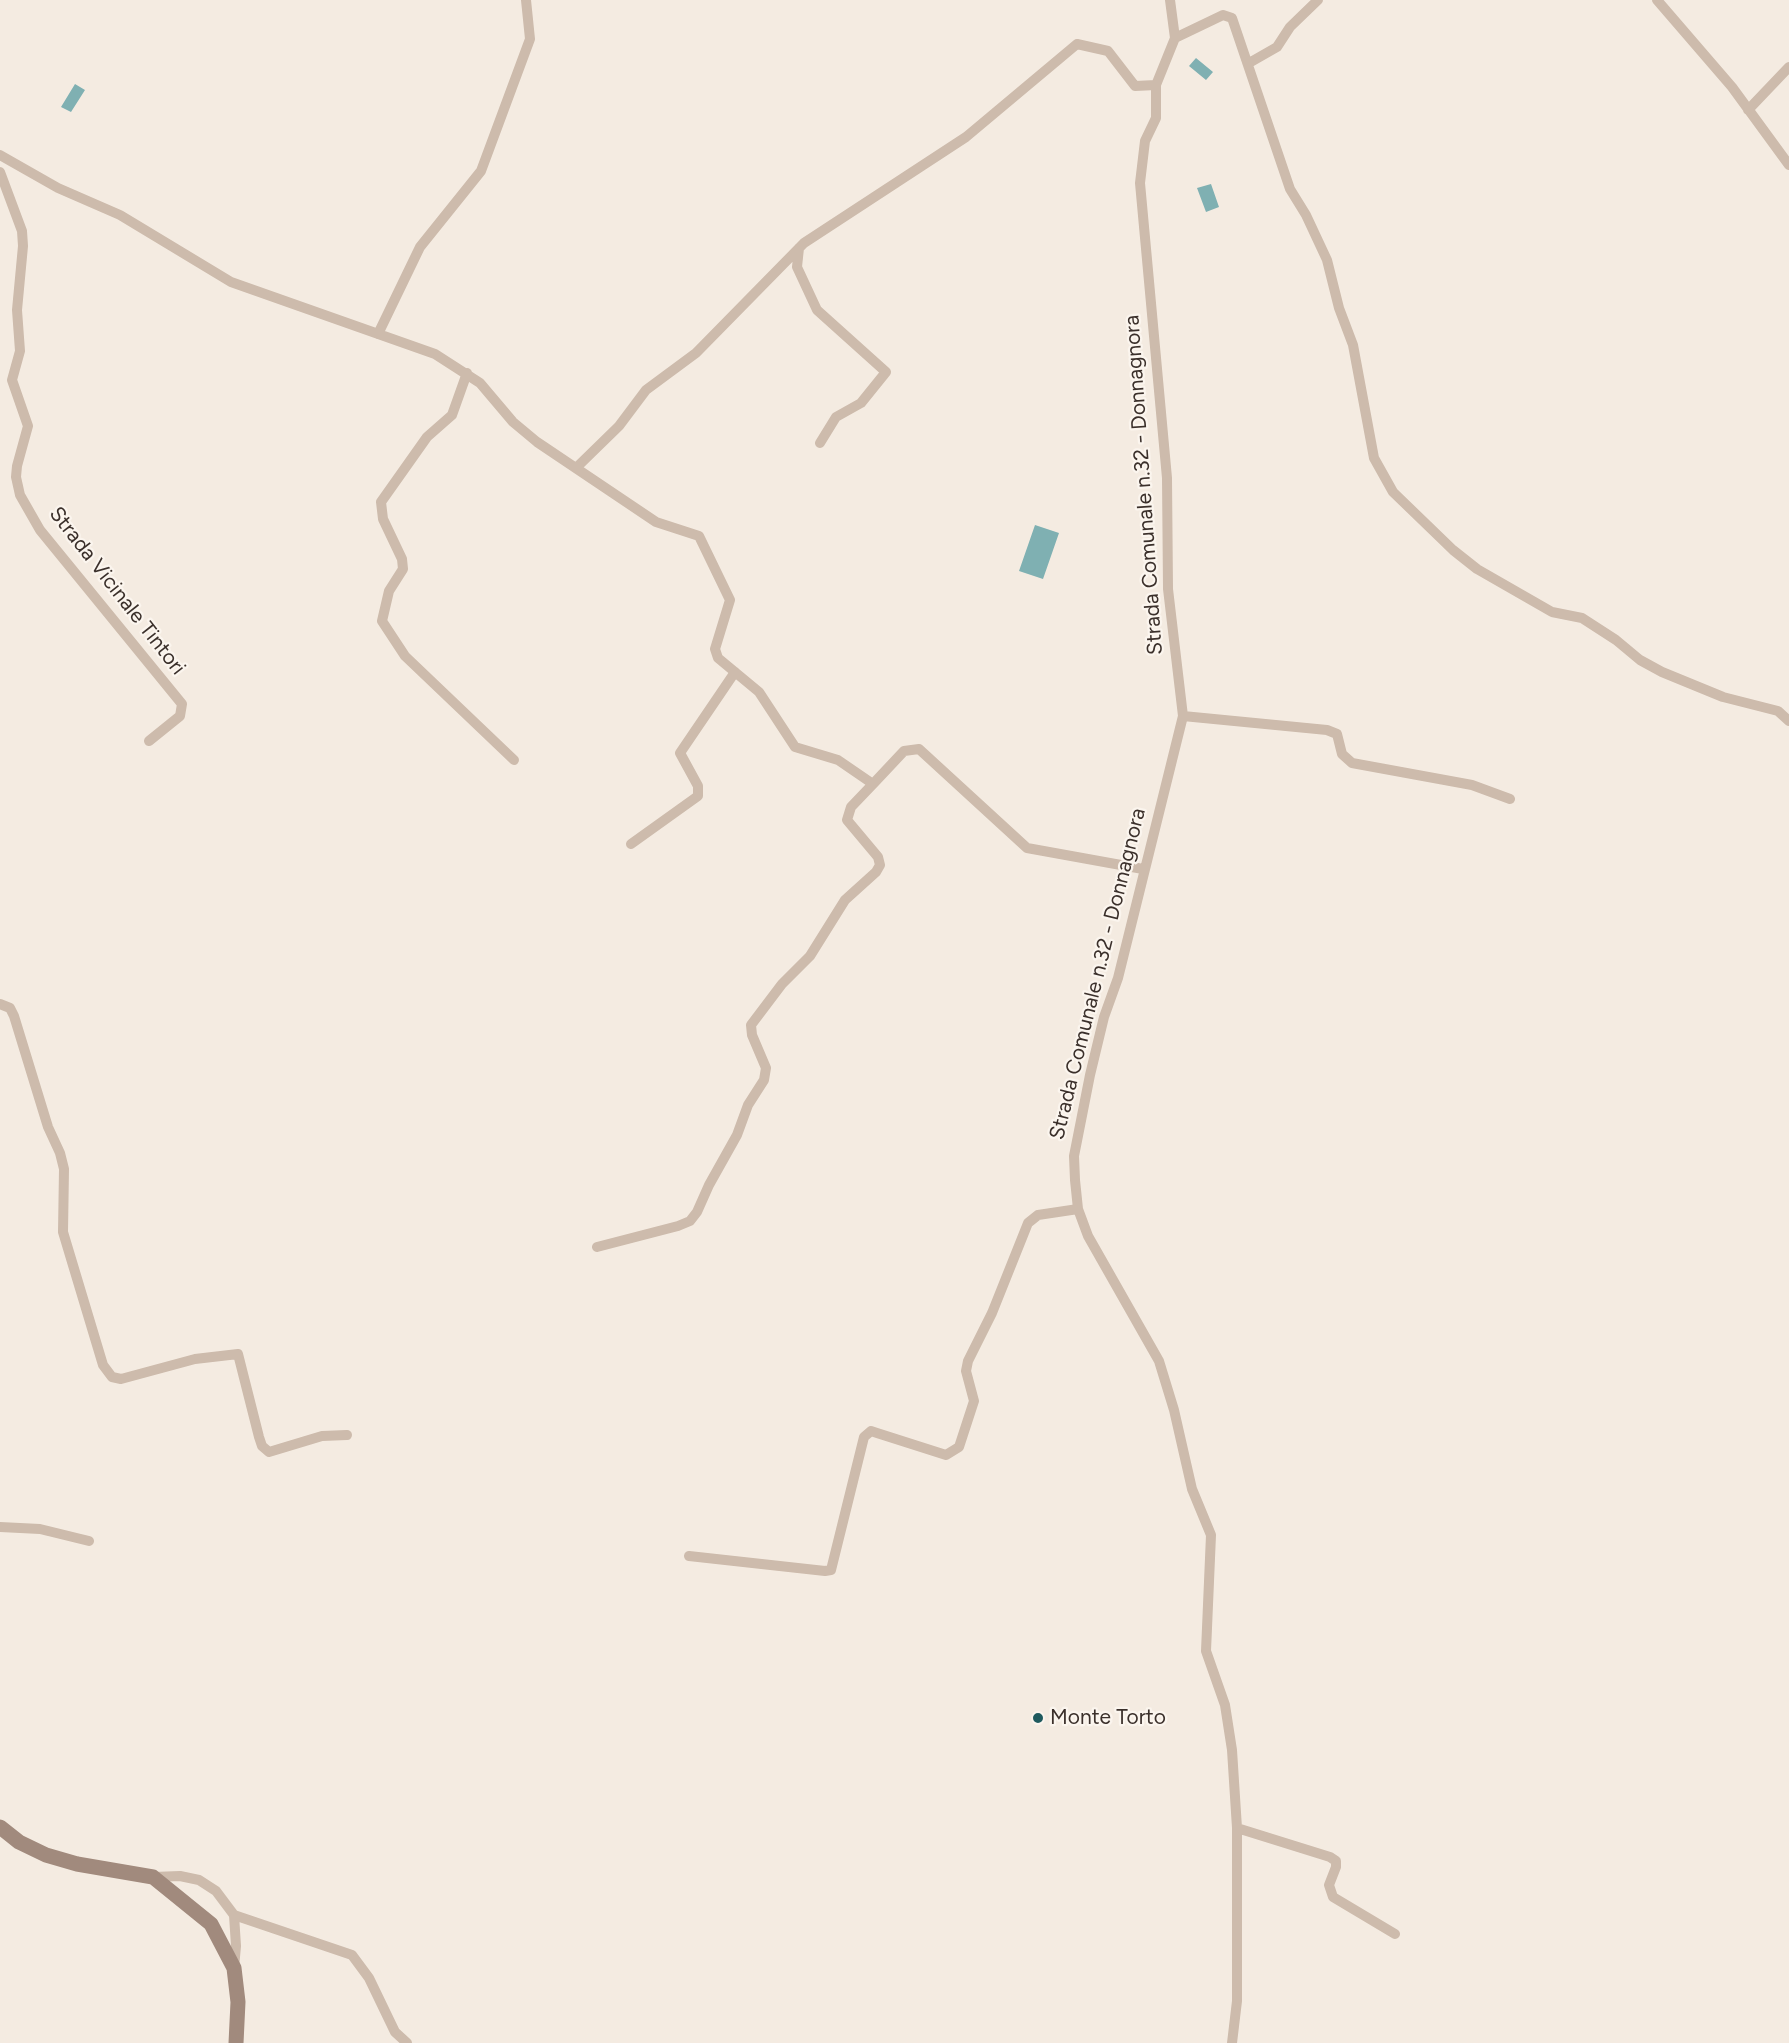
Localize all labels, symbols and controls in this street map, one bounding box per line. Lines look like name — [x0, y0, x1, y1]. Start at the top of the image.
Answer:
street label: Strada Comunale n.32 - Donnagnora — [1120, 314, 1168, 656]
street label: Strada Vicinale Tintori — [44, 502, 190, 680]
street label: Strada Comunale n.32 - Donnagnora — [1045, 806, 1151, 1142]
place label: Monte Torto — [1050, 1705, 1166, 1731]
marker: Monte Torto — [1031, 1711, 1045, 1725]

